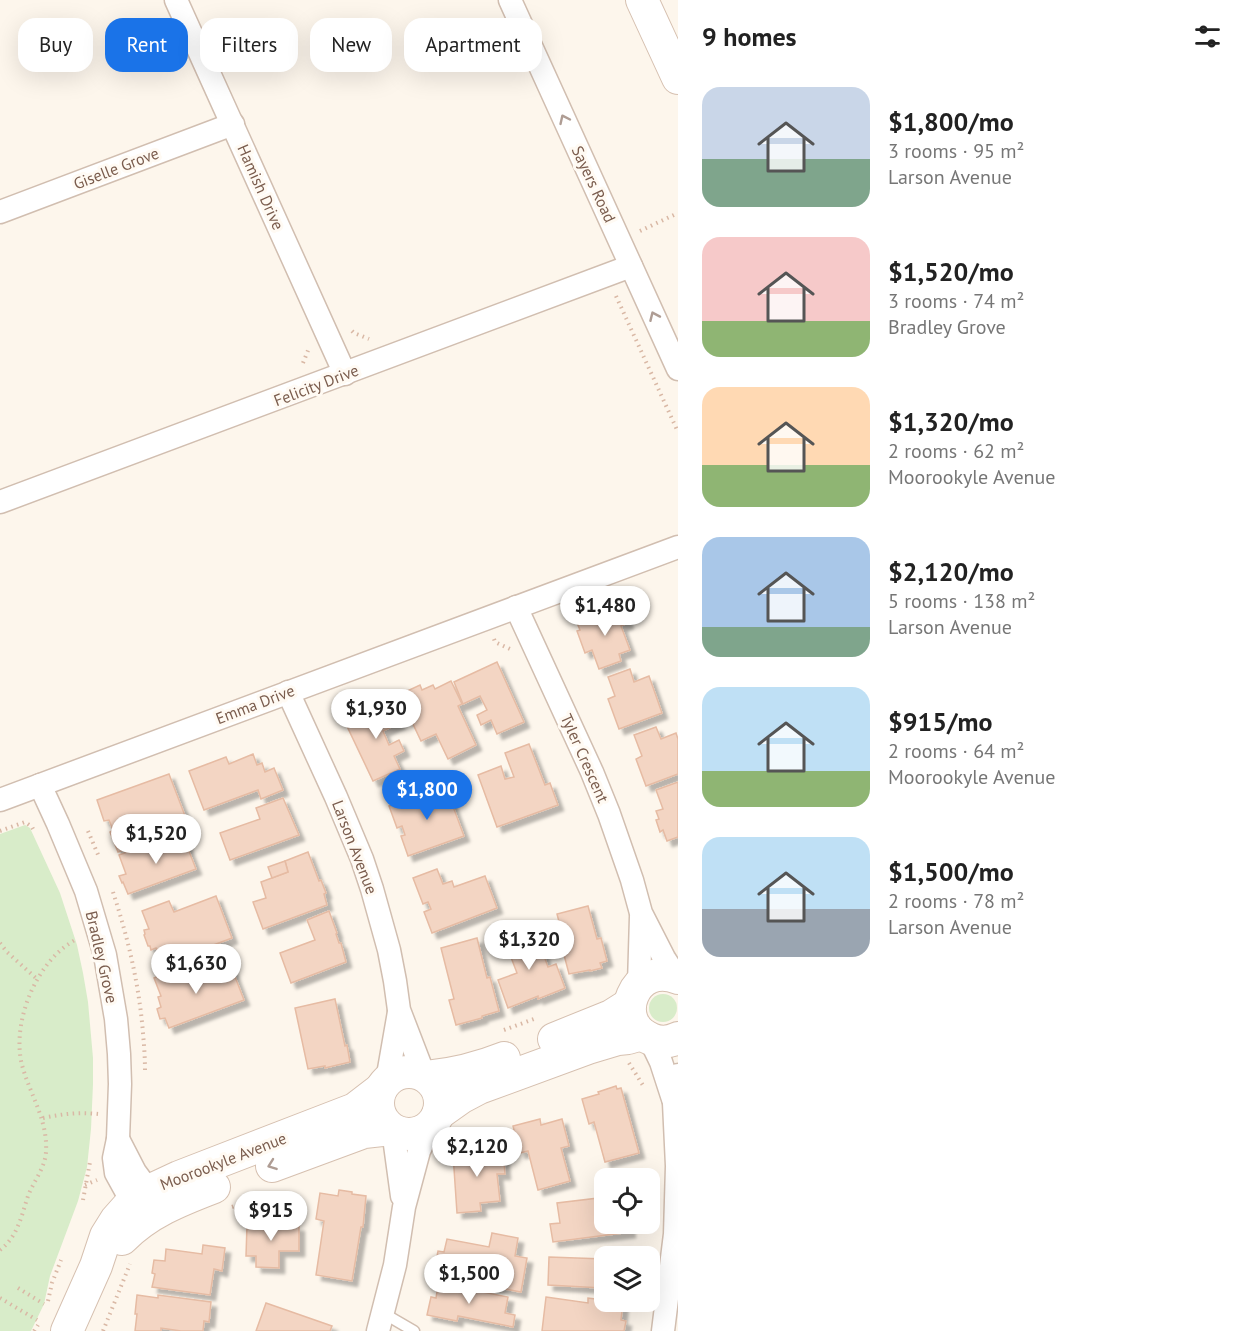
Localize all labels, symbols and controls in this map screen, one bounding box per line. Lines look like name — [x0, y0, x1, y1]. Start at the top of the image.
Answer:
chip: Buy — [18, 18, 93, 72]
chip: Rent — [105, 18, 188, 72]
chip: Filters — [200, 18, 298, 72]
chip: New — [310, 18, 392, 72]
chip: Apartment — [404, 18, 542, 72]
text: 9 homes — [702, 20, 797, 53]
icon: filters — [1191, 20, 1224, 53]
text: $1,800/mo — [888, 105, 1014, 138]
icon: home — [750, 111, 822, 183]
one-way arrow — [560, 114, 572, 125]
text: 3 rooms · 95 m² — [888, 138, 1024, 164]
street label: Hamish Drive — [233, 141, 289, 233]
street label: Giselle Grove — [70, 143, 162, 193]
street label: Sayers Road — [568, 143, 620, 225]
text: Larson Avenue — [888, 164, 1012, 190]
text: $1,520/mo — [888, 255, 1014, 288]
icon: home — [750, 261, 822, 333]
text: 3 rooms · 74 m² — [888, 288, 1024, 314]
one-way arrow — [649, 311, 661, 322]
text: Bradley Grove — [888, 314, 1006, 340]
street label: Felicity Drive — [271, 360, 361, 410]
text: $1,320/mo — [888, 405, 1014, 438]
icon: home — [750, 411, 822, 483]
text: 2 rooms · 62 m² — [888, 438, 1024, 464]
text: Moorookyle Avenue — [888, 464, 1055, 490]
text: $2,120/mo — [888, 555, 1014, 588]
icon: home — [750, 561, 822, 633]
pin: $1,480 — [556, 586, 654, 637]
text: 5 rooms · 138 m² — [888, 588, 1035, 614]
text: $1,480 — [574, 592, 636, 618]
text: Larson Avenue — [888, 614, 1012, 640]
street label: Emma Drive — [213, 680, 297, 728]
pin: $1,930 — [327, 689, 425, 740]
text: $1,930 — [345, 695, 407, 721]
text: $915/mo — [888, 705, 992, 738]
street label: Tyler Crescent — [557, 710, 614, 806]
icon: home — [750, 711, 822, 783]
text: 2 rooms · 64 m² — [888, 738, 1024, 764]
text: Moorookyle Avenue — [888, 764, 1055, 790]
pin: $1,800 — [378, 770, 476, 821]
text: $1,800 — [396, 776, 458, 802]
street label: Larson Avenue — [328, 797, 382, 897]
pin: $1,520 — [107, 814, 205, 865]
text: $1,520 — [125, 820, 187, 846]
text: $1,500/mo — [888, 855, 1014, 888]
icon: home — [750, 861, 822, 933]
text: 2 rooms · 78 m² — [888, 888, 1024, 914]
street label: Bradley Grove — [82, 909, 122, 1005]
text: Larson Avenue — [888, 914, 1012, 940]
pin: $1,320 — [480, 920, 578, 971]
text: $1,320 — [498, 926, 560, 952]
pin: $1,630 — [147, 944, 245, 995]
text: $1,630 — [165, 950, 227, 976]
pin: $2,120 — [428, 1127, 526, 1178]
street label: Moorookyle Avenue — [157, 1128, 289, 1194]
text: $2,120 — [446, 1133, 508, 1159]
one-way arrow — [267, 1158, 278, 1171]
map controls — [594, 1168, 660, 1312]
button: locate — [594, 1168, 660, 1234]
pin: $915 — [235, 1191, 307, 1242]
text: $915 — [248, 1197, 294, 1223]
button: layers — [594, 1246, 660, 1312]
pin: $1,500 — [420, 1254, 518, 1305]
text: $1,500 — [438, 1260, 500, 1286]

